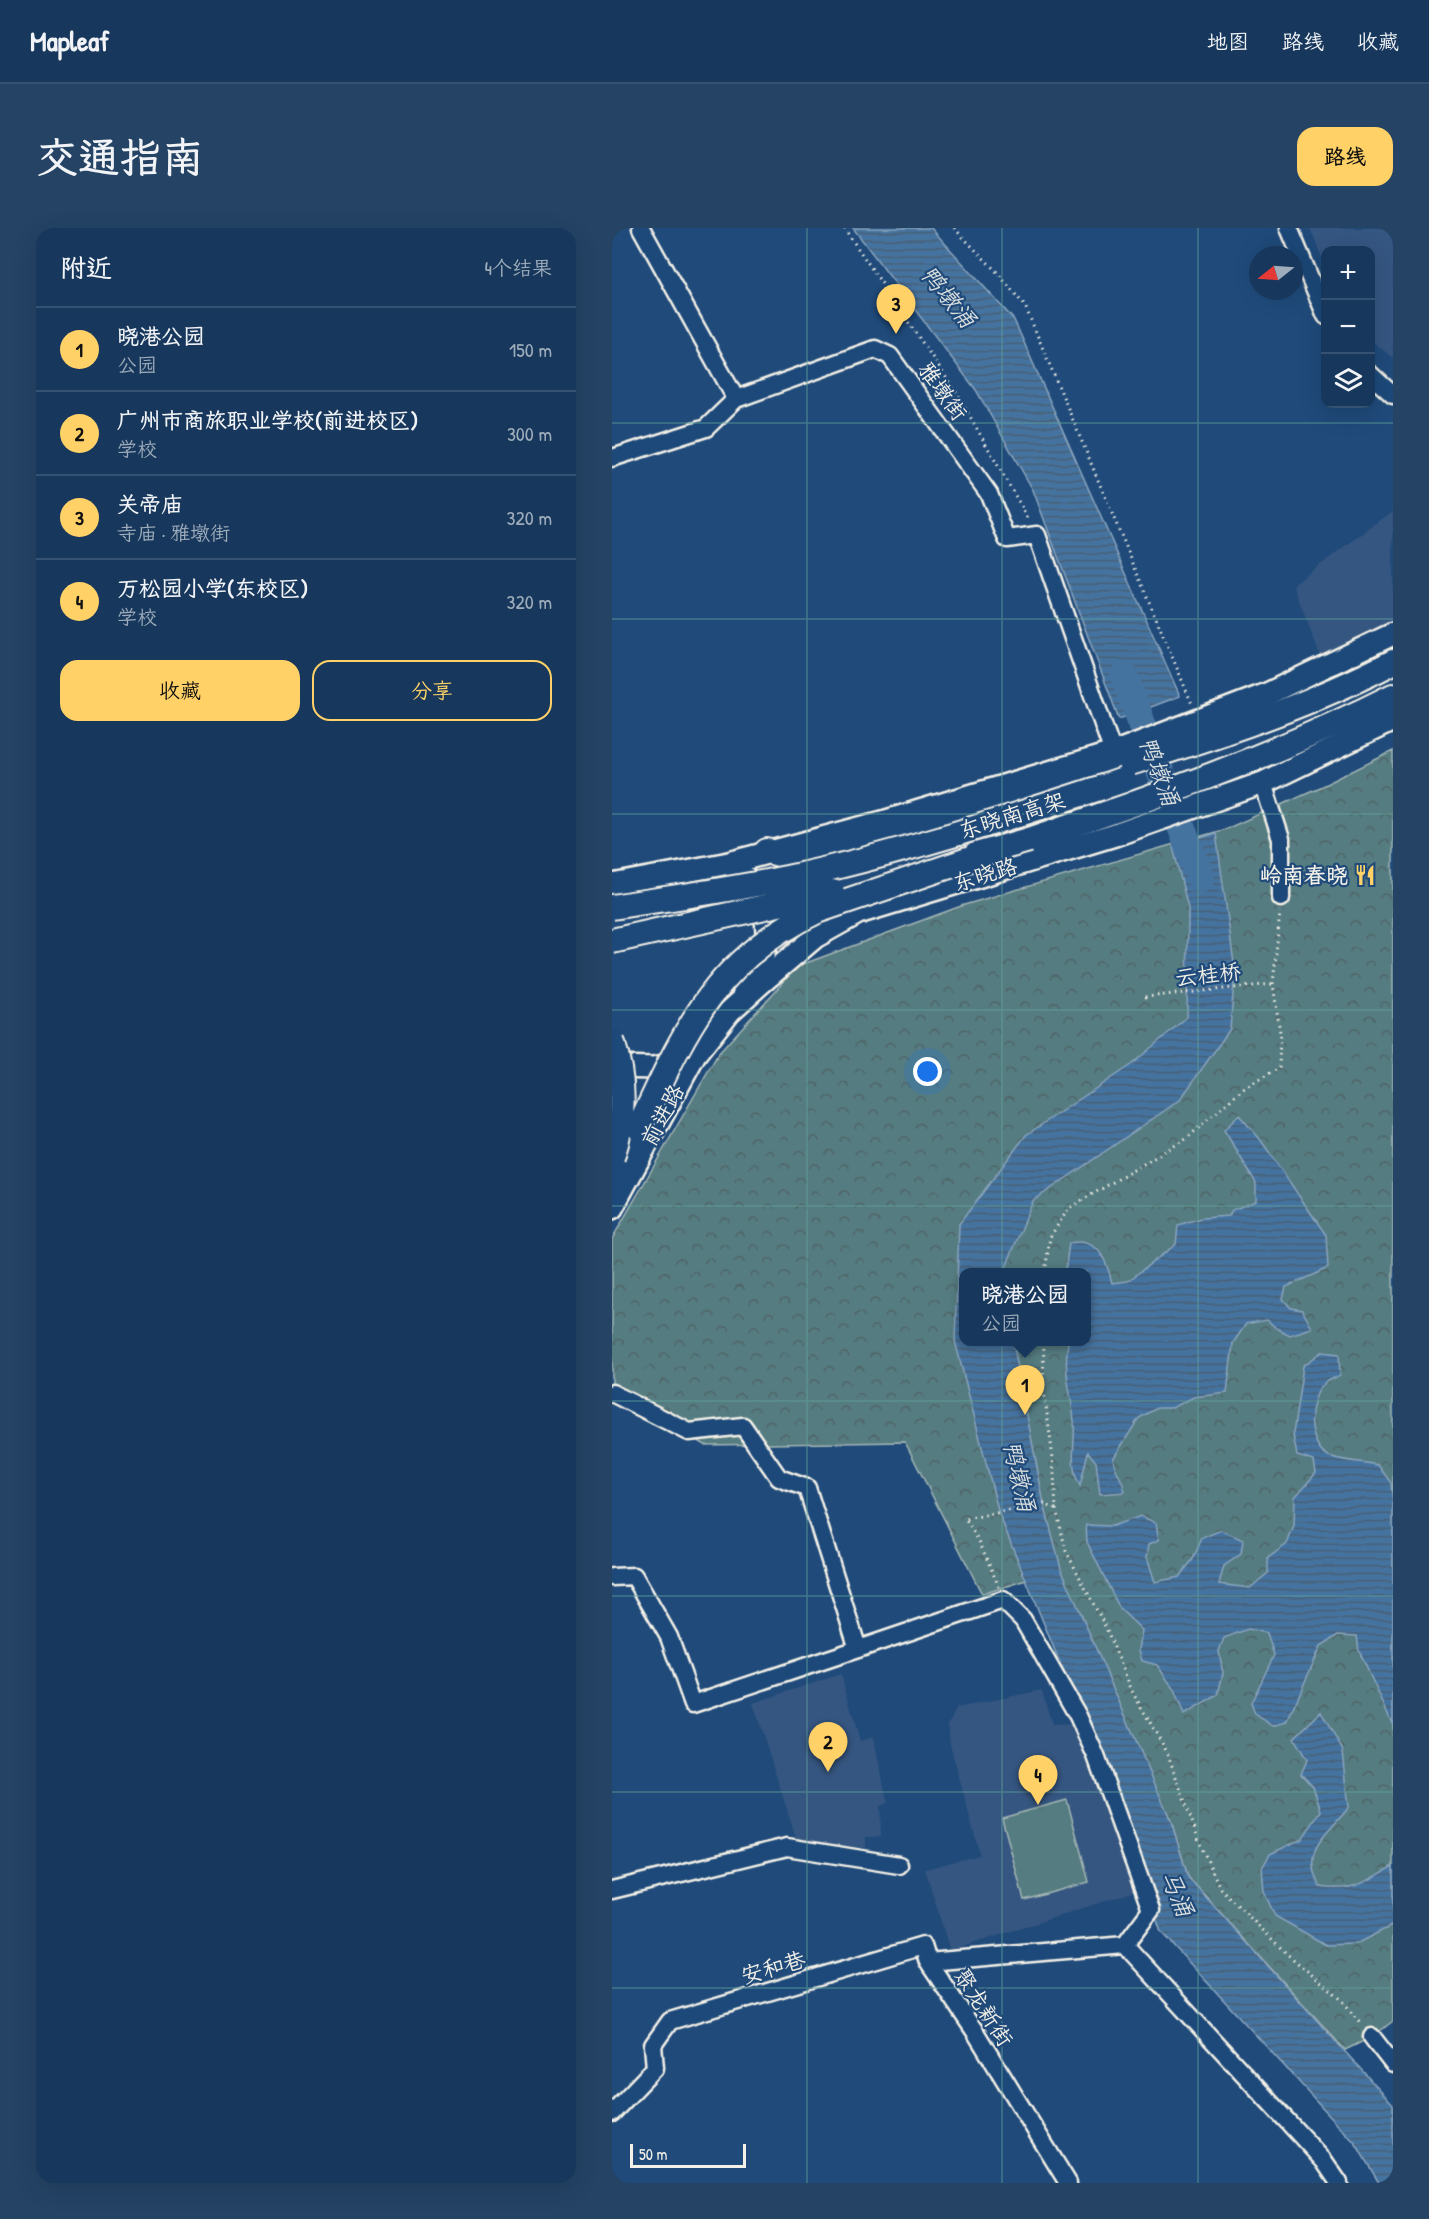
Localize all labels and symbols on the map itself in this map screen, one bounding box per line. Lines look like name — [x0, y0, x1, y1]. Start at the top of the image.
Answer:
north arrow — [1249, 246, 1303, 300]
water label: 鸭墩涌 — [914, 258, 985, 335]
pin: 3 — [876, 285, 916, 334]
street label: 雅墩街 — [911, 355, 975, 427]
water label: 鸭墩涌 — [1132, 732, 1188, 811]
street label: 东晓南高架 — [955, 785, 1069, 845]
street label: 东晓路 — [949, 850, 1021, 898]
place label: 岭南春晓 — [1260, 860, 1348, 890]
restaurant icon: 岭南春晓 — [1353, 863, 1377, 887]
street label: 云桂桥 — [1174, 956, 1242, 992]
your location — [913, 1057, 942, 1086]
street label: 前进路 — [633, 1079, 691, 1151]
pin: 1 — [1006, 1366, 1044, 1415]
water label: 鸭墩涌 — [996, 1437, 1044, 1516]
pin: 2 — [808, 1722, 848, 1772]
pin: 4 — [1018, 1756, 1058, 1805]
water label: 马涌 — [1154, 1865, 1202, 1922]
street label: 安和巷 — [737, 1943, 809, 1991]
street label: 聚龙新街 — [947, 1962, 1021, 2052]
scale bar — [630, 2141, 746, 2168]

